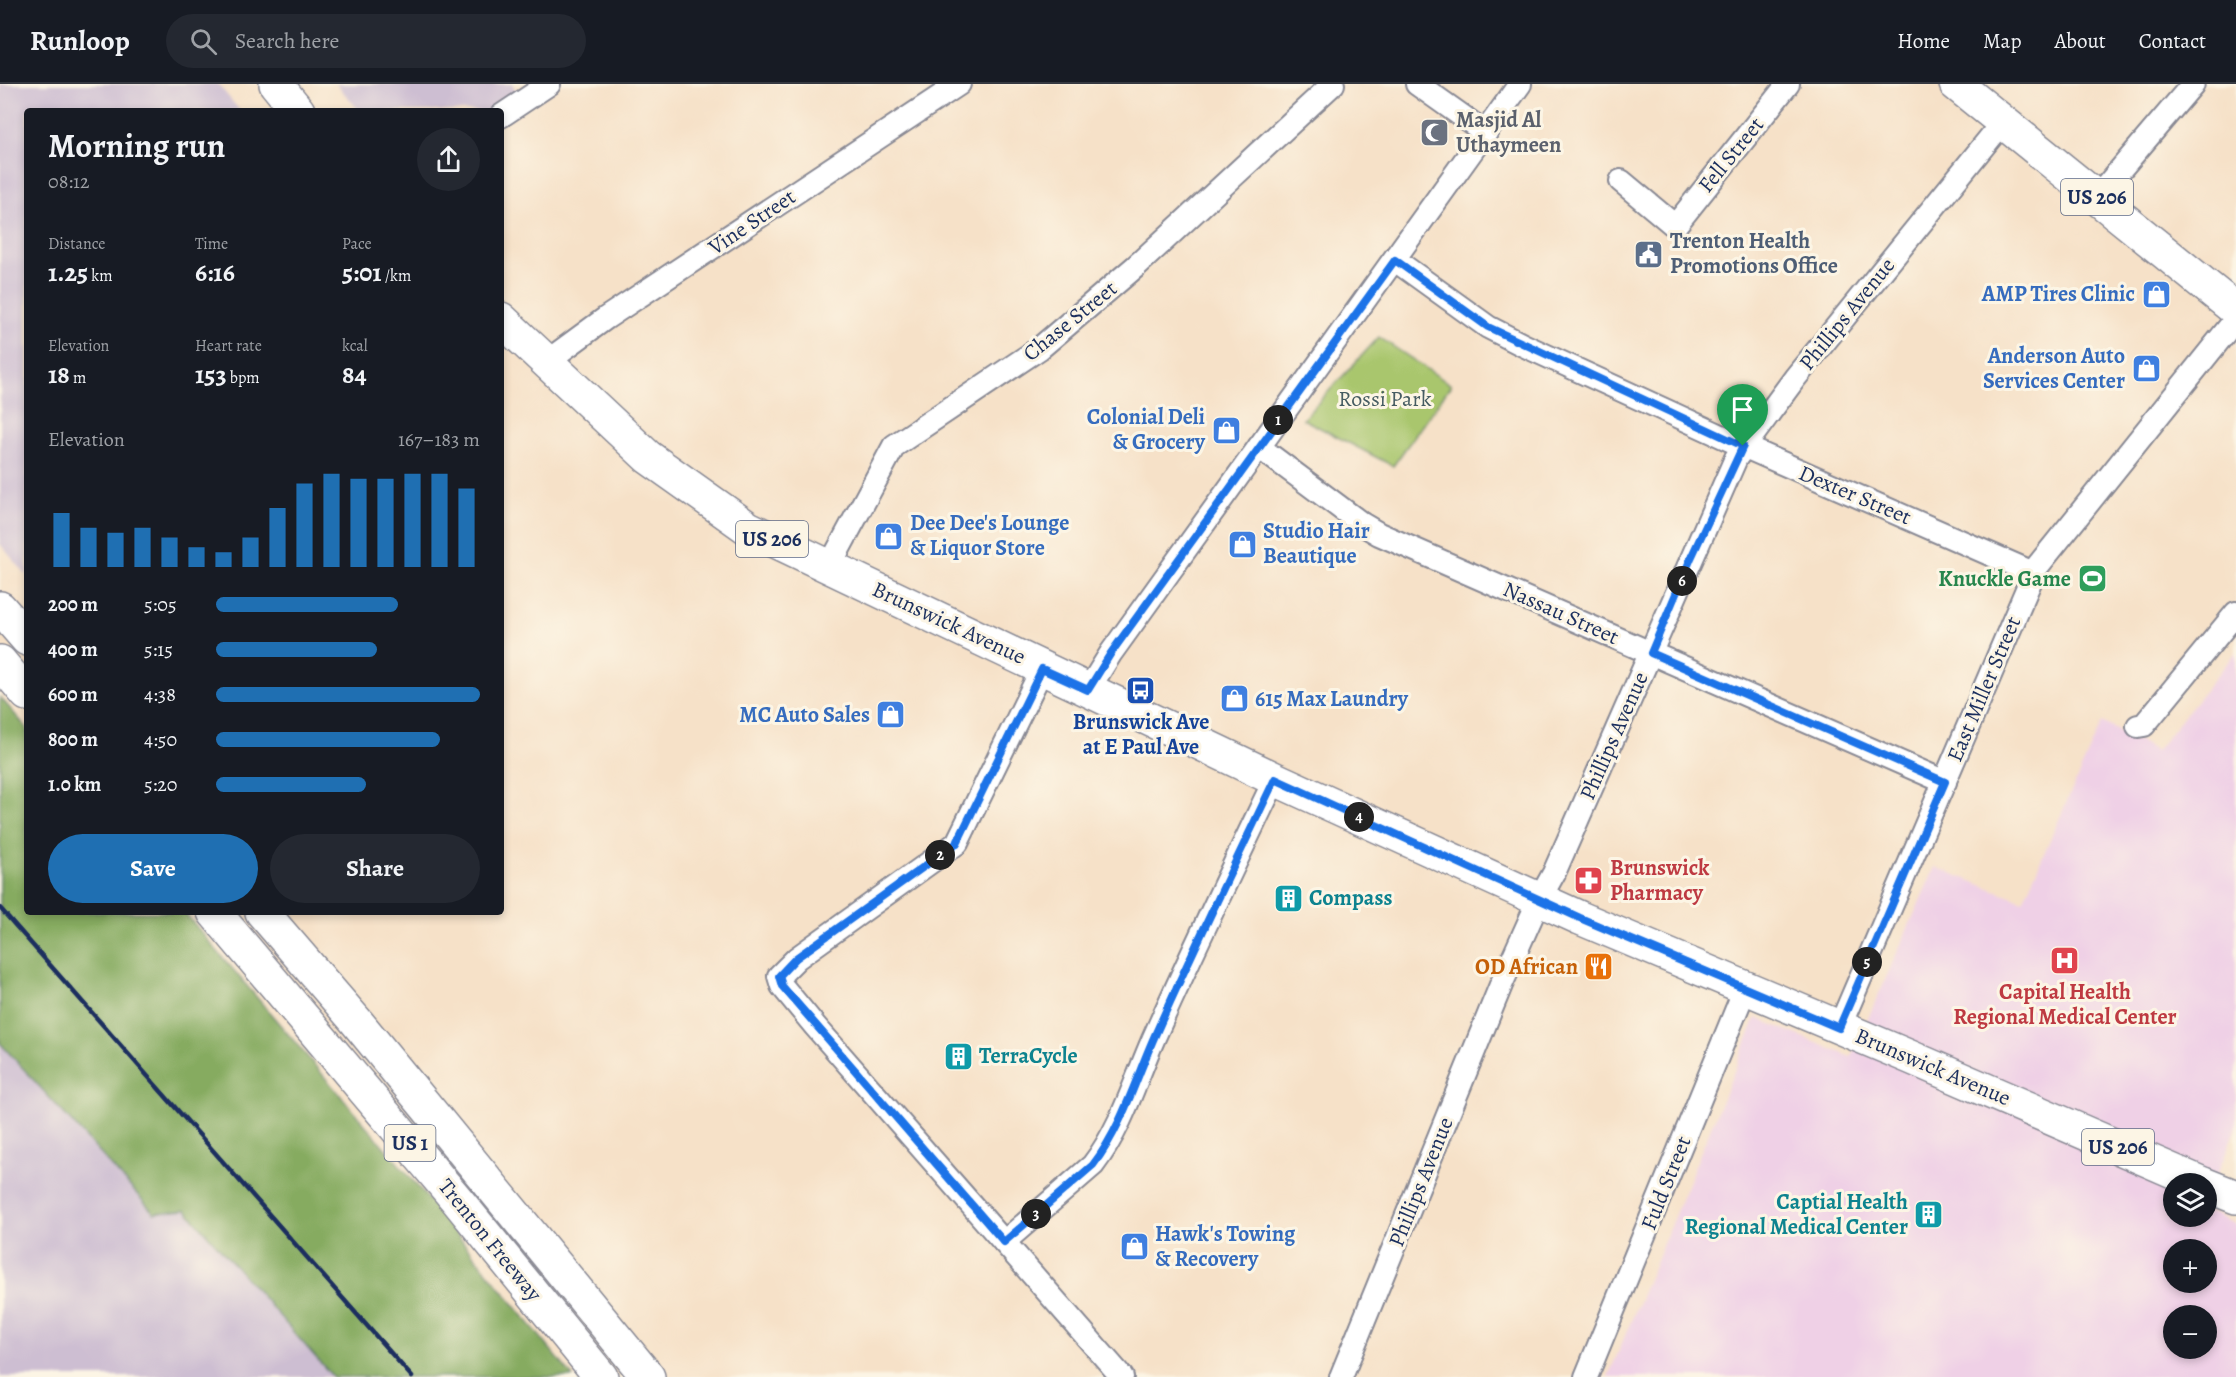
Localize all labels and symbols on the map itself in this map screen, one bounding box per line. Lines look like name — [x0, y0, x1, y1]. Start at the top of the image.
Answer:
place label: Masjid Al Uthaymeen — [1456, 105, 1561, 160]
street label: Fell Street — [1691, 111, 1771, 199]
mosque icon: Masjid Al Uthaymeen — [1419, 117, 1451, 149]
road number: US 206 — [2061, 179, 2133, 215]
street label: Vine Street — [702, 182, 801, 263]
place label: Trenton Health Promotions Office — [1670, 226, 1838, 281]
public building icon: Trenton Health Promotions Office — [1633, 238, 1665, 270]
street label: Phillips Avenue — [1792, 251, 1902, 377]
street label: Chase Street — [1017, 274, 1123, 368]
shop icon: AMP Tires Clinic — [2140, 278, 2172, 310]
place label: AMP Tires Clinic — [1981, 279, 2135, 309]
place label: Anderson Auto Services Center — [1983, 341, 2125, 396]
shop icon: Anderson Auto Services Center — [2130, 353, 2162, 385]
park label: Rossi Park — [1338, 384, 1432, 414]
pin — [1717, 384, 1768, 446]
place label: Colonial Deli & Grocery — [1087, 402, 1206, 457]
pin: 1 — [1263, 405, 1293, 435]
shop icon: Colonial Deli & Grocery — [1210, 414, 1242, 446]
street label: Dexter Street — [1794, 458, 1916, 532]
place label: Dee Dee's Lounge & Liquor Store — [910, 508, 1069, 563]
place label: Studio Hair Beautique — [1263, 516, 1370, 571]
shop icon: Dee Dee's Lounge & Liquor Store — [873, 520, 905, 552]
road number: US 206 — [736, 521, 808, 557]
shop icon: Studio Hair Beautique — [1226, 528, 1258, 560]
sports icon: Knuckle Game — [2076, 563, 2108, 595]
place label: Knuckle Game — [1938, 564, 2071, 594]
pin: 6 — [1667, 566, 1697, 596]
street label: Brunswick Avenue — [867, 574, 1031, 672]
street label: Nassau Street — [1498, 574, 1624, 652]
street label: East Miller Street — [1940, 612, 2028, 766]
street label: Phillips Avenue — [1572, 667, 1656, 805]
bus stop icon: Brunswick Ave at E Paul Ave — [1125, 674, 1157, 706]
shop icon: 615 Max Laundry — [1218, 683, 1250, 715]
place label: 615 Max Laundry — [1255, 684, 1409, 714]
shop icon: MC Auto Sales — [875, 699, 907, 731]
place label: MC Auto Sales — [739, 700, 870, 730]
place label: Brunswick Ave at E Paul Ave — [1073, 707, 1209, 762]
pin: 4 — [1344, 802, 1374, 832]
pin: 2 — [925, 840, 955, 870]
place label: Brunswick Pharmacy — [1610, 853, 1710, 908]
pharmacy icon: Brunswick Pharmacy — [1573, 865, 1605, 897]
building icon: Compass — [1272, 882, 1304, 914]
place label: Compass — [1309, 883, 1392, 913]
hospital icon: Capital Health Regional Medical Center — [2049, 944, 2081, 976]
pin: 5 — [1852, 947, 1882, 977]
restaurant icon: OD African — [1583, 951, 1615, 983]
place label: OD African — [1475, 952, 1578, 982]
place label: Capital Health Regional Medical Center — [1953, 977, 2177, 1032]
street label: Brunswick Avenue — [1851, 1021, 2015, 1113]
building icon: TerraCycle — [942, 1040, 974, 1072]
place label: TerraCycle — [979, 1041, 1078, 1071]
street label: Phillips Avenue — [1381, 1113, 1461, 1251]
road number: US 1 — [384, 1125, 436, 1161]
road number: US 206 — [2082, 1129, 2154, 1165]
street label: Fuld Street — [1634, 1132, 1698, 1234]
street label: Trenton Freeway — [431, 1172, 549, 1308]
place label: Captial Health Regional Medical Center — [1685, 1187, 1908, 1242]
pin: 3 — [1021, 1199, 1051, 1229]
building icon: Captial Health Regional Medical Center — [1913, 1199, 1945, 1231]
place label: Hawk's Towing & Recovery — [1155, 1219, 1296, 1274]
shop icon: Hawk's Towing & Recovery — [1118, 1231, 1150, 1263]

